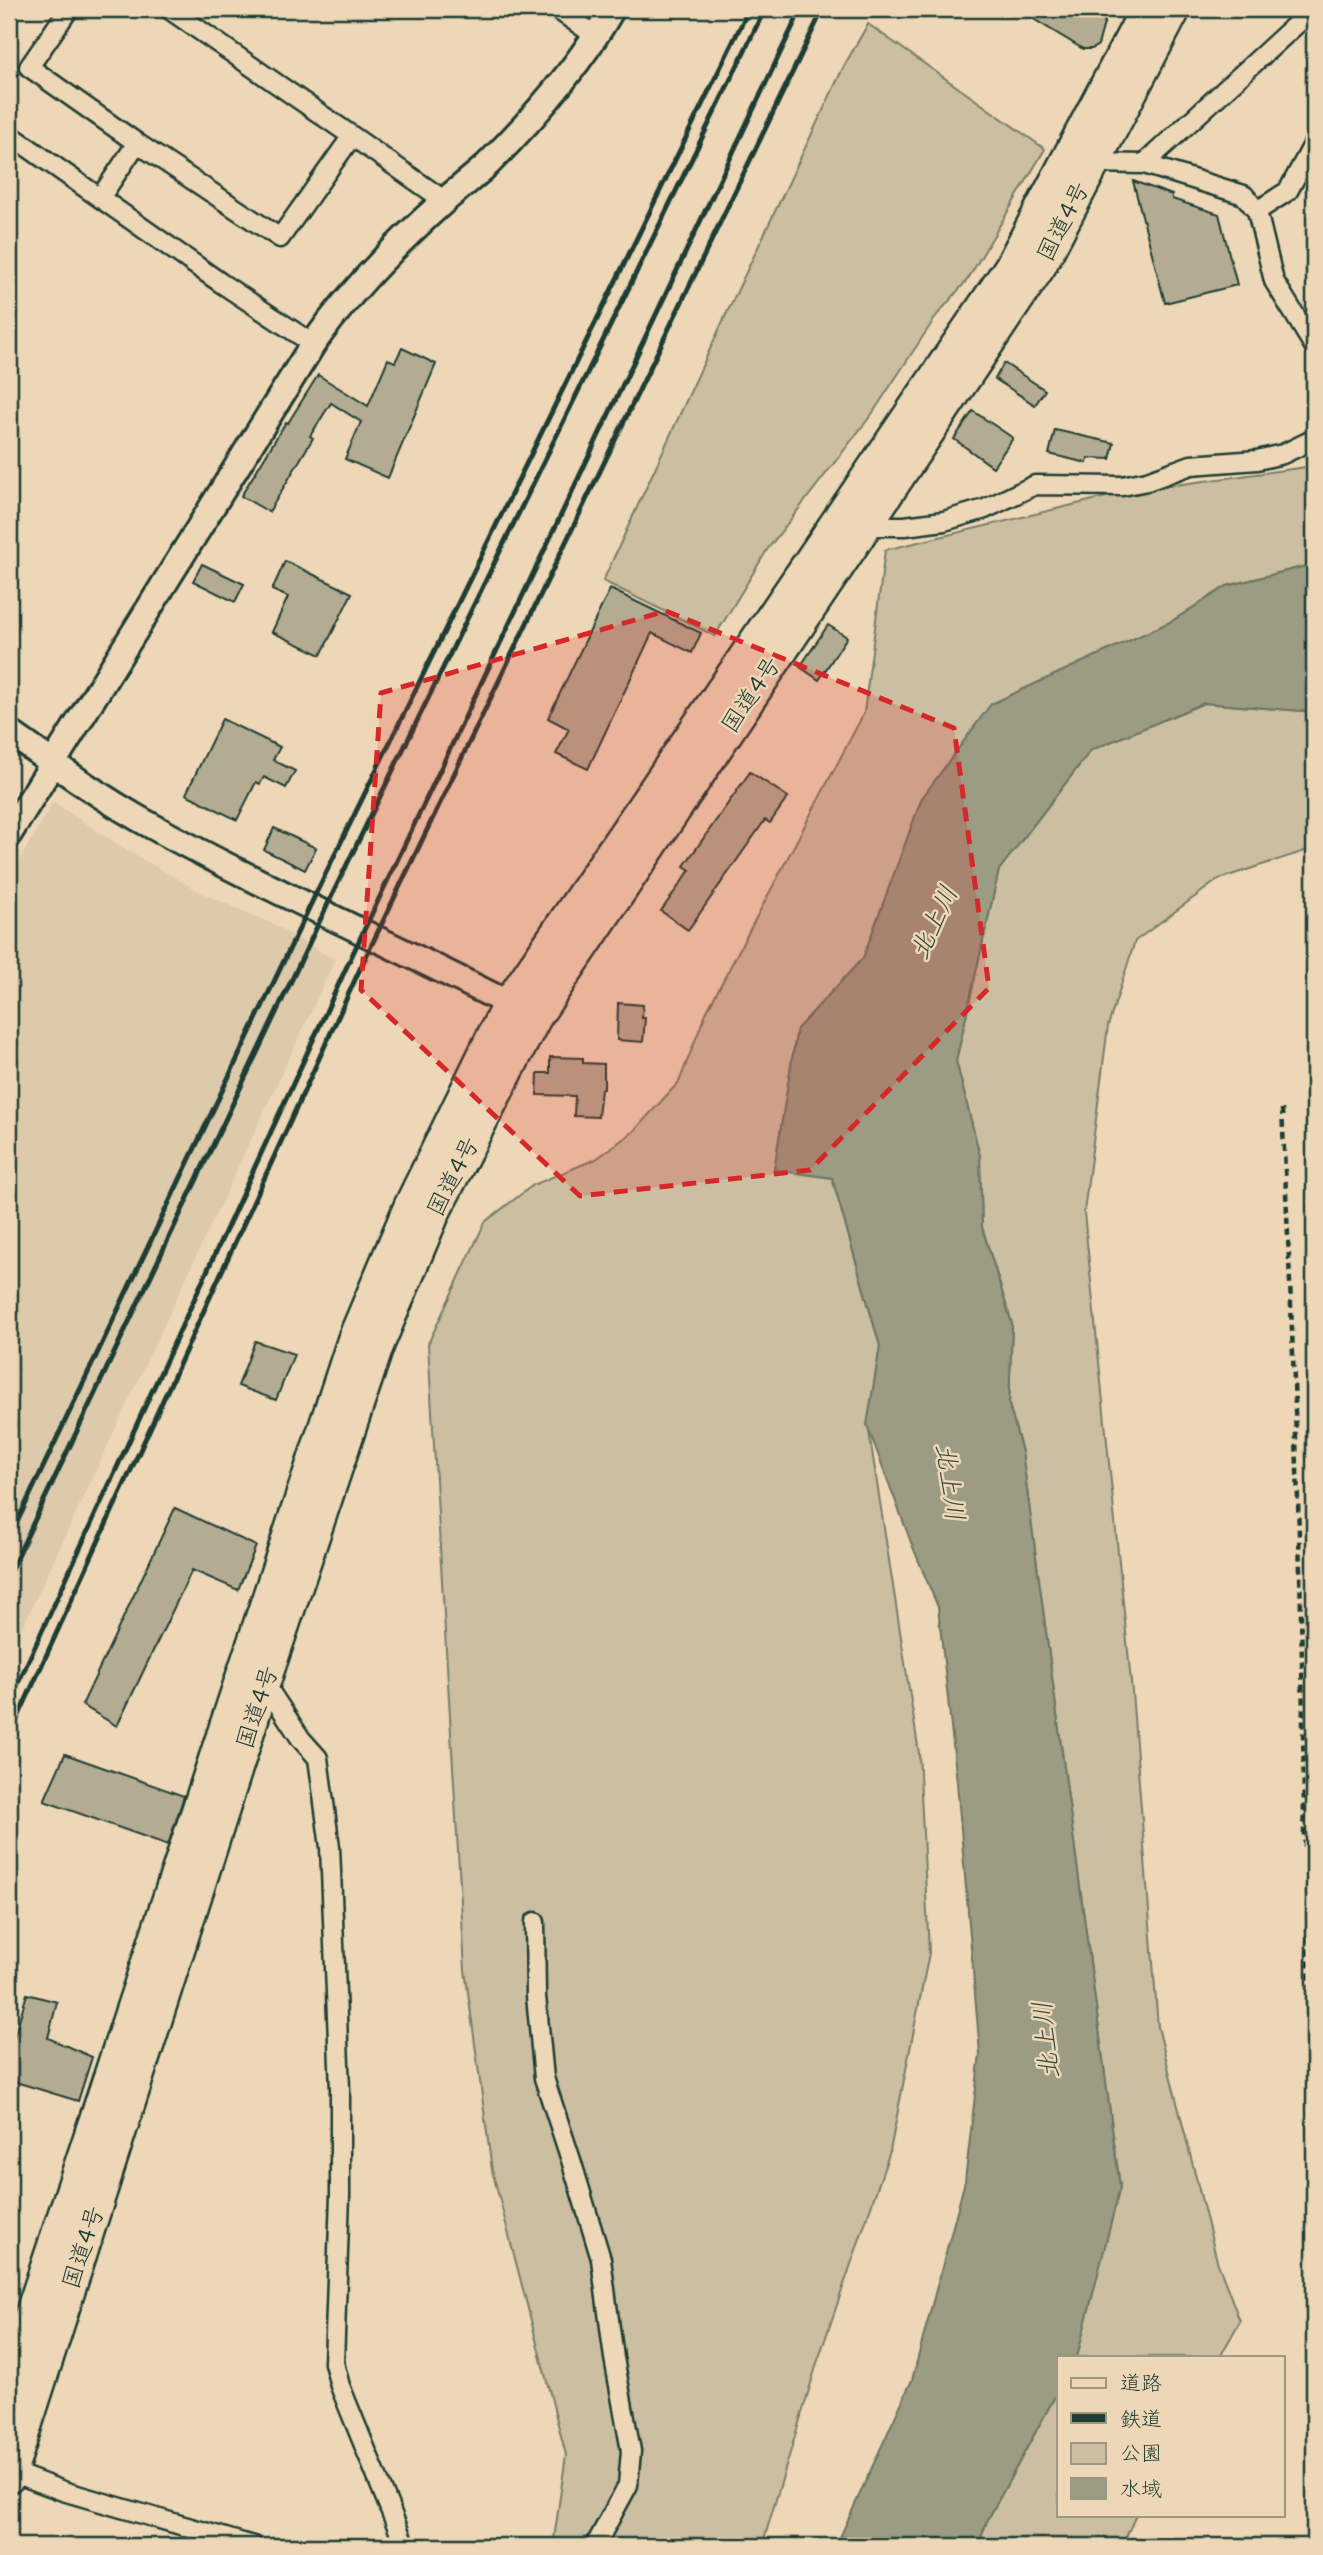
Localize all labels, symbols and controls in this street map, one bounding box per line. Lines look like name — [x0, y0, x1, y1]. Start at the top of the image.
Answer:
street label: 国道4号 — [1029, 176, 1095, 266]
street label: 国道4号 — [714, 650, 786, 738]
water label: 北上川 — [902, 880, 964, 964]
street label: 国道4号 — [419, 1131, 485, 1221]
water label: 北上川 — [929, 1441, 973, 1523]
street label: 国道4号 — [228, 1662, 284, 1752]
water label: 北上川 — [1025, 1999, 1065, 2081]
street label: 国道4号 — [54, 2202, 110, 2292]
legend — [1057, 2356, 1284, 2516]
text: 道路 — [1120, 2369, 1162, 2396]
text: 鉄道 — [1120, 2405, 1162, 2432]
text: 公園 — [1120, 2439, 1162, 2466]
text: 水域 — [1120, 2475, 1162, 2502]

